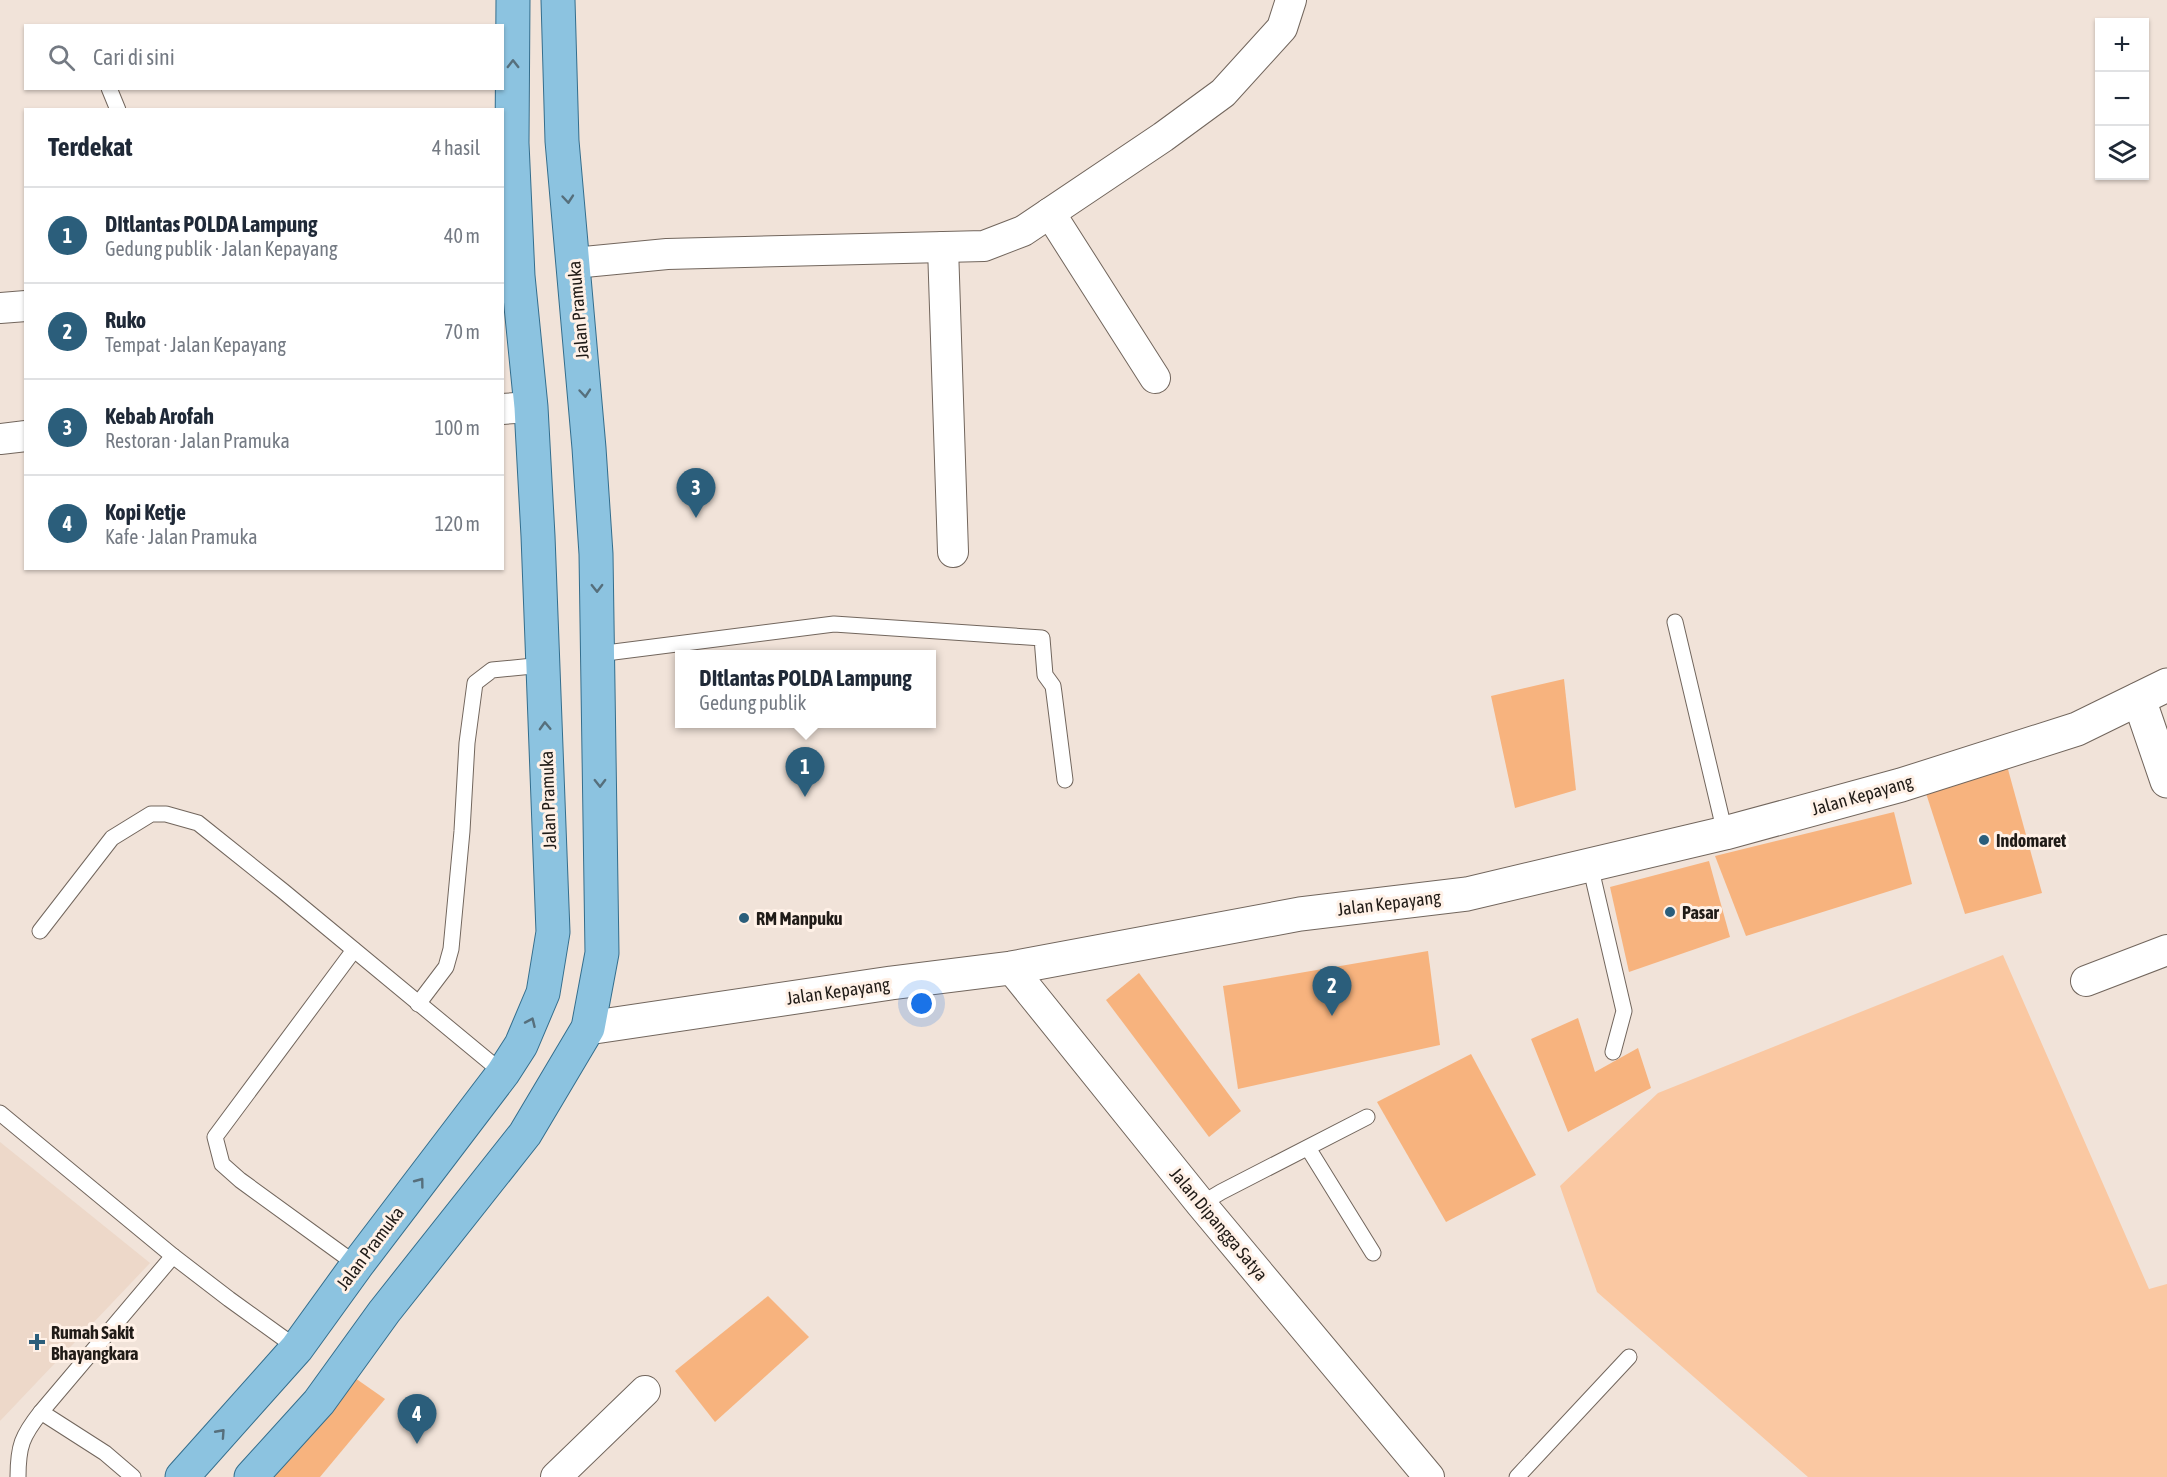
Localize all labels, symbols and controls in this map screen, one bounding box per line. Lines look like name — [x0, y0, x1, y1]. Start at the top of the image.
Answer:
map controls — [2095, 18, 2149, 180]
button: + — [2095, 18, 2149, 72]
search box — [24, 24, 504, 90]
icon: search — [45, 41, 78, 74]
text: Cari di sini — [93, 44, 175, 70]
one-way arrow — [507, 60, 520, 69]
button: − — [2095, 72, 2149, 126]
button: layers — [2095, 126, 2149, 180]
text: Terdekat — [48, 132, 132, 162]
text: 4 hasil — [432, 136, 480, 159]
one-way arrow — [561, 195, 574, 204]
text: DItlantas POLDA Lampung — [105, 211, 317, 237]
text: 1 — [63, 224, 72, 247]
text: 40 m — [444, 224, 480, 247]
text: Gedung publik · Jalan Kepayang — [105, 237, 337, 260]
street label: Jalan Pramuka — [563, 260, 593, 360]
text: Ruko — [105, 307, 146, 333]
text: 2 — [63, 320, 72, 343]
text: 70 m — [444, 320, 480, 343]
text: Tempat · Jalan Kepayang — [105, 333, 286, 356]
one-way arrow — [578, 389, 591, 398]
text: Kebab Arofah — [105, 403, 214, 429]
text: 3 — [63, 416, 72, 439]
text: 100 m — [435, 416, 480, 439]
text: Restoran · Jalan Pramuka — [105, 429, 290, 452]
pin: 3 — [676, 468, 716, 518]
text: Kopi Ketje — [105, 499, 186, 525]
text: 4 — [63, 512, 72, 535]
text: 120 m — [435, 512, 480, 535]
text: Kafe · Jalan Pramuka — [105, 525, 258, 548]
one-way arrow — [591, 583, 603, 592]
popup — [675, 650, 936, 728]
text: DItlantas POLDA Lampung — [699, 665, 912, 691]
text: Gedung publik — [699, 691, 806, 714]
one-way arrow — [539, 721, 552, 730]
pin: 1 — [786, 748, 824, 797]
street label: Jalan Pramuka — [536, 750, 560, 850]
street label: Jalan Kepayang — [1809, 770, 1915, 819]
one-way arrow — [594, 778, 606, 787]
place label: Indomaret — [1996, 830, 2067, 851]
marker: Indomaret — [1977, 833, 1991, 847]
street label: Jalan Kepayang — [1336, 886, 1442, 920]
place label: Pasar — [1682, 902, 1720, 923]
marker: Pasar — [1663, 905, 1677, 919]
place label: RM Manpuku — [756, 908, 843, 929]
marker: RM Manpuku — [737, 911, 751, 925]
pin: 2 — [1312, 966, 1352, 1016]
street label: Jalan Kepayang — [785, 973, 891, 1009]
your location — [907, 989, 936, 1018]
one-way arrow — [523, 1018, 535, 1029]
street label: Jalan Dipangga Satya — [1166, 1163, 1272, 1285]
one-way arrow — [413, 1178, 424, 1189]
street label: Jalan Pramuka — [332, 1202, 408, 1294]
place label: Rumah Sakit Bhayangkara — [51, 1322, 138, 1364]
marker: Rumah Sakit Bhayangkara — [28, 1333, 46, 1351]
pin: 4 — [398, 1394, 436, 1444]
one-way arrow — [214, 1430, 225, 1440]

